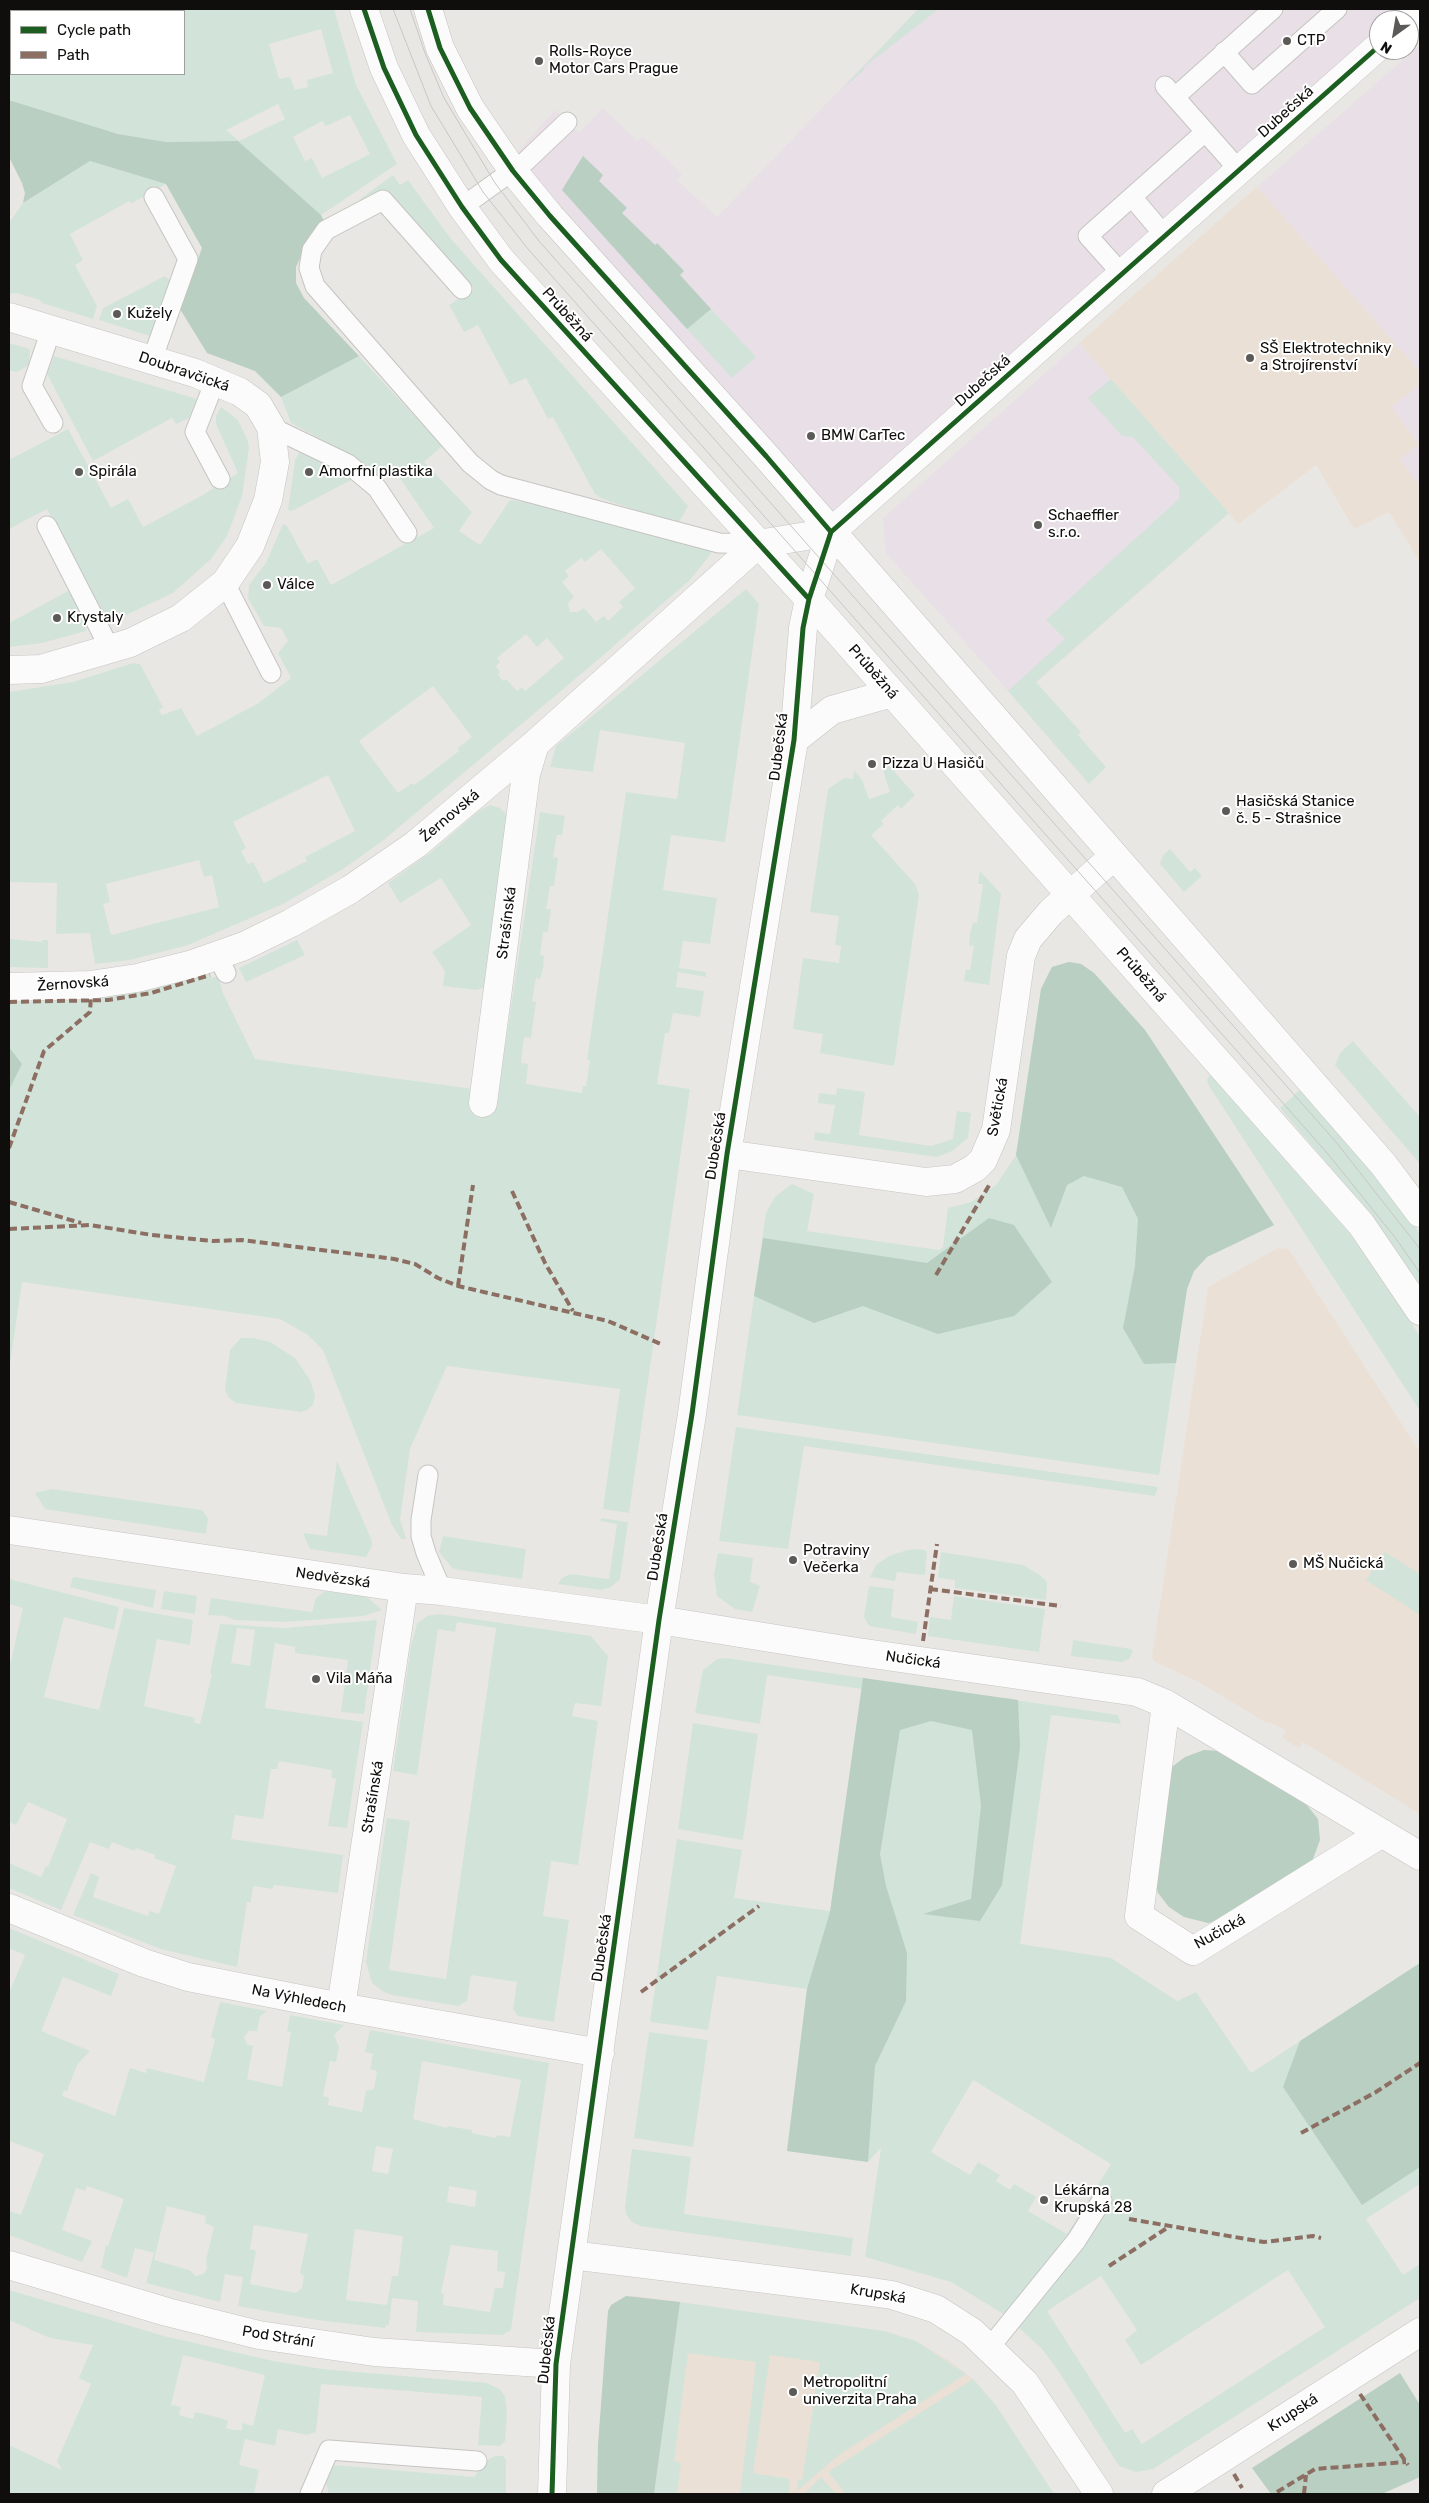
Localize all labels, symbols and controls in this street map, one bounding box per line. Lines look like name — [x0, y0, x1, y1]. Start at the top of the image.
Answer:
legend — [10, 10, 185, 75]
north arrow — [1369, 10, 1419, 60]
text: Cycle path — [57, 21, 131, 39]
place label: CTP — [1297, 32, 1325, 50]
marker: CTP — [1281, 35, 1293, 47]
text: N — [1378, 37, 1395, 57]
place label: Rolls-Royce Motor Cars Prague — [549, 43, 678, 78]
text: Path — [57, 46, 90, 64]
marker: Rolls-Royce Motor Cars Prague — [533, 55, 545, 67]
street label: Dubečská — [1255, 82, 1317, 142]
street label: Průběžná — [538, 284, 596, 346]
place label: Kužely — [127, 305, 173, 323]
marker: Kužely — [111, 308, 123, 320]
place label: SŠ Elektrotechniky a Strojírenství — [1260, 340, 1392, 375]
street label: Doubravčická — [136, 348, 232, 396]
street label: Dubečská — [952, 351, 1014, 411]
marker: SŠ Elektrotechniky a Strojírenství — [1244, 352, 1256, 364]
place label: BMW CarTec — [821, 427, 905, 445]
marker: BMW CarTec — [805, 430, 817, 442]
place label: Spirála — [89, 463, 137, 481]
place label: Amorfní plastika — [319, 463, 433, 481]
marker: Spirála — [73, 466, 85, 478]
marker: Amorfní plastika — [303, 466, 315, 478]
place label: Schaeffler s.r.o. — [1048, 507, 1119, 542]
marker: Schaeffler s.r.o. — [1032, 519, 1044, 531]
place label: Válce — [277, 576, 315, 594]
marker: Válce — [261, 579, 273, 591]
place label: Krystaly — [67, 609, 123, 627]
marker: Krystaly — [51, 612, 63, 624]
street label: Průběžná — [844, 641, 902, 703]
street label: Dubečská — [766, 712, 792, 782]
place label: Pizza U Hasičů — [882, 755, 984, 773]
marker: Pizza U Hasičů — [866, 758, 878, 770]
street label: Žernovská — [417, 786, 483, 846]
place label: Hasičská Stanice č. 5 - Strašnice — [1236, 793, 1355, 828]
marker: Hasičská Stanice č. 5 - Strašnice — [1220, 805, 1232, 817]
street label: Strašínská — [494, 886, 520, 960]
street label: Průběžná — [1112, 944, 1170, 1006]
street label: Žernovská — [37, 973, 109, 995]
street label: Světická — [984, 1076, 1012, 1138]
street label: Dubečská — [702, 1111, 730, 1181]
street label: Dubečská — [644, 1512, 672, 1582]
place label: Potraviny Večerka — [803, 1542, 870, 1577]
marker: Potraviny Večerka — [787, 1554, 799, 1566]
place label: MŠ Nučická — [1303, 1555, 1383, 1573]
marker: MŠ Nučická — [1287, 1558, 1299, 1570]
street label: Nedvězská — [294, 1564, 372, 1592]
street label: Nučická — [884, 1647, 942, 1673]
place label: Vila Máňa — [326, 1670, 393, 1688]
marker: Vila Máňa — [310, 1673, 322, 1685]
street label: Strašínská — [358, 1760, 388, 1834]
street label: Nučická — [1191, 1911, 1249, 1953]
street label: Dubečská — [588, 1913, 616, 1983]
street label: Na Výhledech — [250, 1981, 348, 2017]
place label: Lékárna Krupská 28 — [1054, 2182, 1132, 2217]
marker: Lékárna Krupská 28 — [1038, 2194, 1050, 2206]
street label: Krupská — [849, 2280, 907, 2308]
street label: Dubečská — [534, 2315, 560, 2385]
street label: Pod Strání — [241, 2322, 315, 2352]
place label: Metropolitní univerzita Praha — [803, 2374, 917, 2409]
marker: Metropolitní univerzita Praha — [787, 2386, 799, 2398]
street label: Krupská — [1265, 2390, 1321, 2436]

